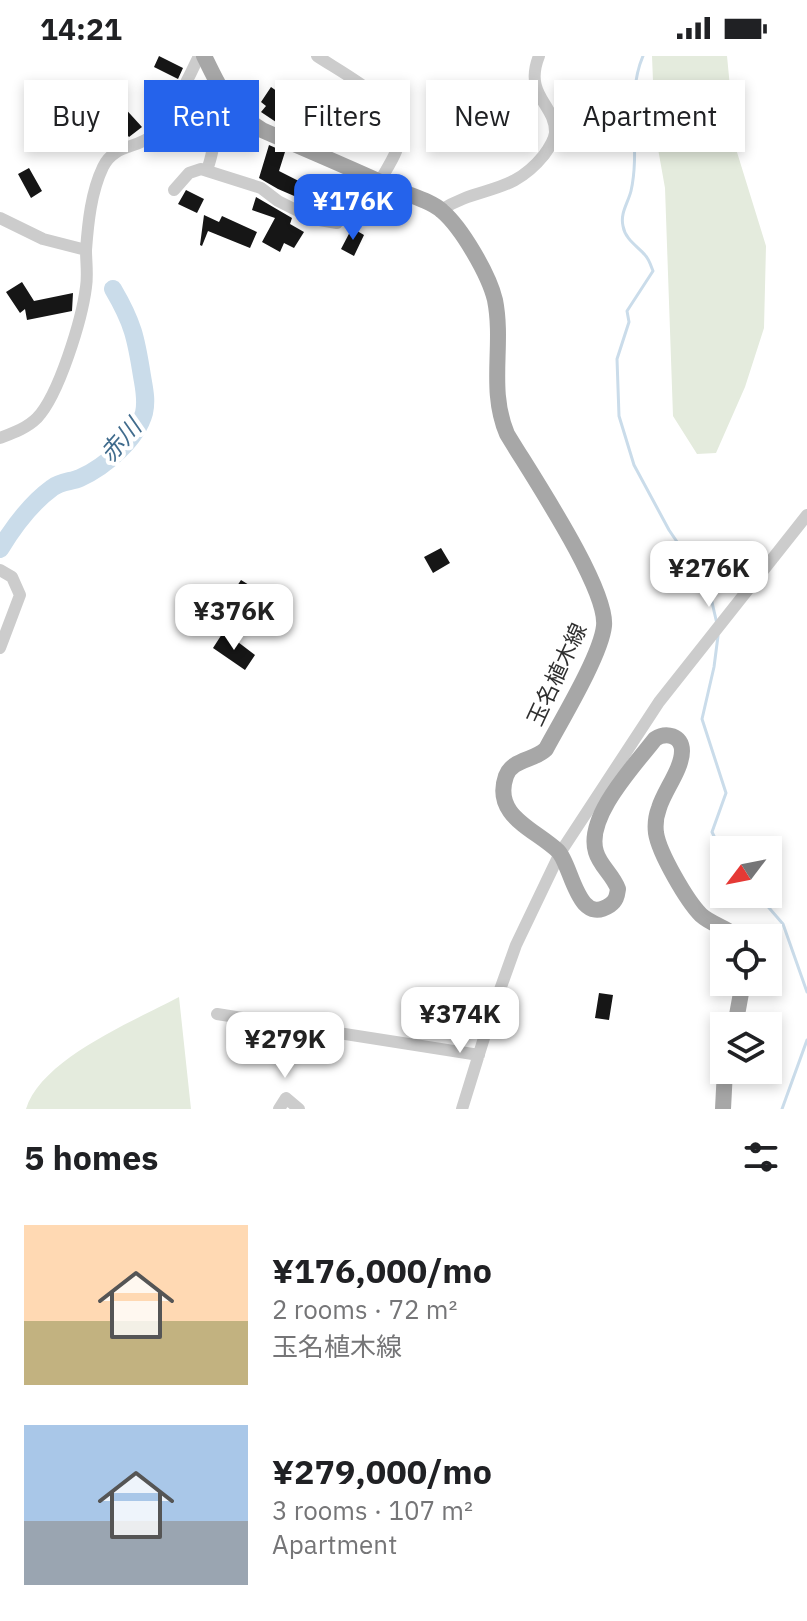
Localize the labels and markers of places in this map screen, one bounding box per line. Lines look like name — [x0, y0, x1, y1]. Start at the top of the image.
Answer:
pin: ¥176K — [297, 174, 409, 242]
pin: ¥276K — [653, 541, 765, 609]
pin: ¥376K — [178, 584, 290, 652]
pin: ¥374K — [404, 987, 516, 1055]
pin: ¥279K — [229, 1012, 341, 1080]

